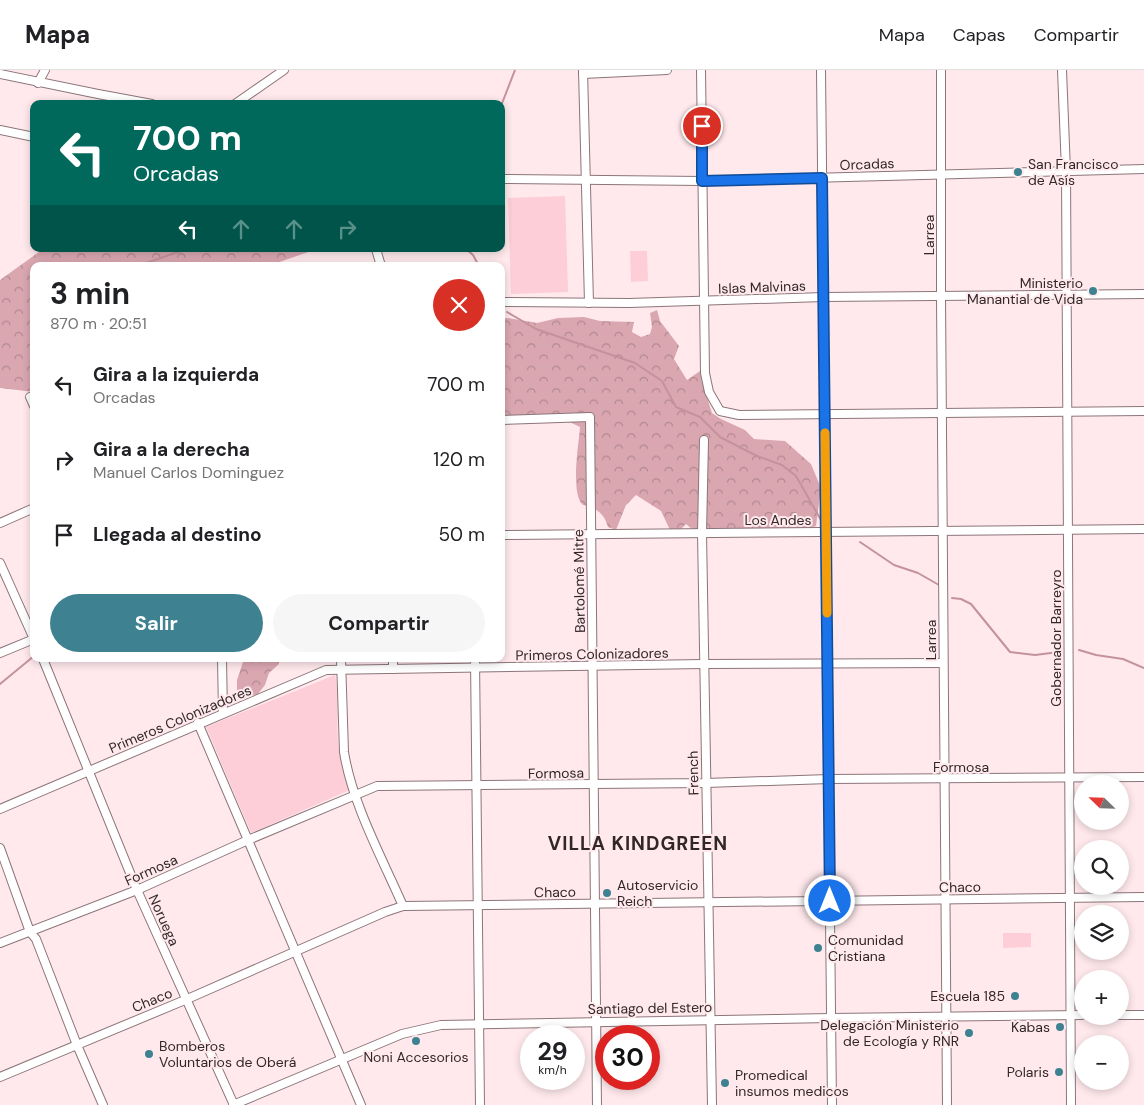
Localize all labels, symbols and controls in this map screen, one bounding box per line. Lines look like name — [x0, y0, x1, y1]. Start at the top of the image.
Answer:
text: Mapa — [25, 19, 90, 50]
text: Mapa — [879, 23, 925, 47]
text: Capas — [953, 23, 1006, 47]
text: Compartir — [1034, 23, 1119, 47]
pin — [681, 105, 723, 147]
icon: arrive — [688, 112, 716, 140]
text: 700 m — [133, 115, 242, 161]
icon: left — [50, 120, 115, 185]
street label: Orcadas — [839, 154, 895, 174]
place label: San Francisco de Asís — [1028, 155, 1119, 189]
text: Orcadas — [133, 159, 219, 188]
marker: San Francisco de Asís — [1012, 166, 1024, 178]
icon: left — [174, 215, 202, 243]
icon: ahead — [227, 215, 255, 243]
icon: ahead — [280, 215, 308, 243]
icon: right — [333, 215, 361, 243]
street label: Larrea — [920, 215, 938, 255]
text: 3 min — [50, 274, 130, 313]
place label: Ministerio Manantial de Vida — [967, 274, 1083, 308]
street label: Islas Malvinas — [718, 276, 806, 298]
button: close — [433, 279, 485, 331]
marker: Ministerio Manantial de Vida — [1087, 285, 1099, 297]
text: 870 m · 20:51 — [50, 313, 147, 334]
text: Gira a la izquierda — [93, 362, 259, 387]
icon: left — [50, 371, 78, 399]
text: 700 m — [427, 372, 485, 397]
text: Orcadas — [93, 387, 156, 408]
text: Gira a la derecha — [93, 437, 250, 462]
icon: right — [50, 446, 78, 474]
text: 120 m — [433, 447, 485, 472]
text: Manuel Carlos Dominguez — [93, 462, 284, 483]
street label: Los Andes — [744, 511, 812, 529]
icon: arrive — [50, 521, 78, 549]
text: Llegada al destino — [93, 522, 262, 547]
text: 50 m — [438, 522, 485, 547]
street label: Bartolomé Mitre — [569, 529, 589, 633]
street label: Gobernador Barreyro — [1047, 569, 1065, 707]
button: Salir — [50, 594, 263, 652]
button: Compartir — [273, 594, 485, 652]
street label: Larrea — [922, 620, 940, 660]
street label: Primeros Colonizadores — [515, 644, 669, 664]
street label: Primeros Colonizadores — [106, 681, 254, 757]
street label: French — [684, 751, 702, 795]
street label: Formosa — [933, 758, 989, 776]
street label: Formosa — [528, 764, 584, 782]
north arrow — [1074, 775, 1129, 830]
map controls — [1074, 775, 1129, 1090]
district label: VILLA KINDGREEN — [548, 831, 728, 856]
button: search — [1074, 840, 1129, 895]
street label: Formosa — [122, 850, 180, 890]
position arrow — [803, 874, 855, 926]
place label: Autoservicio Reich — [617, 876, 698, 910]
street label: Chaco — [939, 878, 981, 896]
street label: Chaco — [534, 883, 576, 901]
marker: Autoservicio Reich — [601, 887, 613, 899]
street label: Noruega — [145, 891, 183, 949]
button: layers — [1074, 905, 1129, 960]
place label: Comunidad Cristiana — [828, 931, 903, 965]
marker: Comunidad Cristiana — [812, 942, 824, 954]
button: + — [1074, 970, 1129, 1025]
street label: Chaco — [129, 984, 175, 1016]
place label: Escuela 185 — [930, 987, 1005, 1005]
marker: Escuela 185 — [1009, 990, 1021, 1002]
street label: Santiago del Estero — [588, 998, 712, 1018]
place label: Delegación Ministerio de Ecología y RNR — [820, 1016, 959, 1050]
place label: Kabas — [1011, 1018, 1050, 1036]
marker: Kabas — [1054, 1021, 1066, 1033]
speed limit sign: 30 — [595, 1025, 660, 1090]
marker: Delegación Ministerio de Ecología y RNR — [963, 1027, 975, 1039]
marker: Noni Accesorios — [410, 1035, 422, 1047]
text: 29 — [537, 1035, 568, 1068]
button: − — [1074, 1035, 1129, 1090]
place label: Bomberos Voluntarios de Oberá — [159, 1037, 296, 1071]
marker: Bomberos Voluntarios de Oberá — [143, 1048, 155, 1060]
place label: Noni Accesorios — [363, 1048, 469, 1066]
text: km/h — [538, 1062, 567, 1078]
place label: Polaris — [1007, 1063, 1049, 1081]
place label: Promedical insumos medicos — [735, 1066, 849, 1100]
marker: Polaris — [1053, 1066, 1065, 1078]
marker: Promedical insumos medicos — [719, 1077, 731, 1089]

